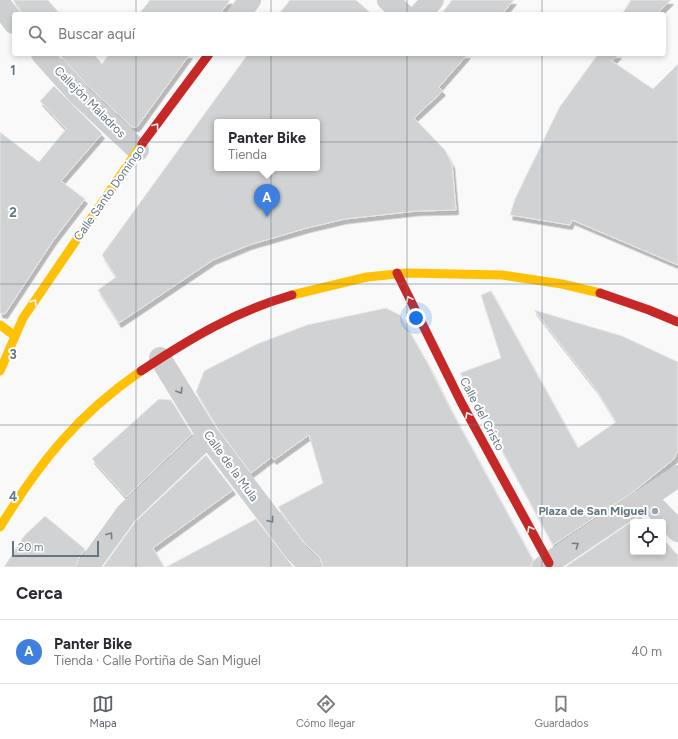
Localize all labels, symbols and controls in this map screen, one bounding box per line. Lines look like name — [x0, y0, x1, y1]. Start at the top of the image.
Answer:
search box — [12, 12, 666, 56]
icon: search — [26, 23, 48, 45]
text: Buscar aquí — [58, 25, 135, 43]
text: 1 — [10, 63, 16, 78]
street label: Callejón Maladros — [51, 63, 129, 141]
popup — [214, 119, 320, 171]
one-way arrow — [151, 124, 158, 131]
text: Panter Bike — [228, 129, 306, 147]
street label: Calle Santo Domingo — [71, 143, 147, 243]
text: Tienda — [228, 147, 267, 162]
pin: A — [254, 184, 280, 217]
text: 2 — [9, 205, 17, 220]
one-way arrow — [407, 295, 414, 303]
one-way arrow — [29, 299, 37, 306]
your location — [406, 308, 426, 328]
text: 3 — [9, 347, 17, 362]
street label: Calle del Cristo — [457, 375, 507, 453]
one-way arrow — [175, 387, 183, 394]
one-way arrow — [465, 412, 473, 419]
street label: Calle de la Mula — [201, 428, 261, 504]
text: 4 — [9, 489, 17, 504]
place label: Plaza de San Miguel — [538, 504, 647, 518]
marker: Plaza de San Miguel — [650, 506, 660, 516]
one-way arrow — [267, 516, 274, 523]
map controls — [630, 519, 666, 555]
button: locate — [630, 519, 666, 555]
one-way arrow — [528, 526, 535, 533]
one-way arrow — [106, 533, 113, 540]
scale bar — [12, 539, 99, 558]
text: 20 m — [18, 541, 43, 554]
one-way arrow — [571, 543, 578, 550]
text: Cerca — [16, 583, 63, 603]
text: Panter Bike — [54, 635, 132, 653]
text: A — [24, 644, 34, 659]
text: 40 m — [631, 644, 662, 659]
text: Tienda · Calle Portiña de San Miguel — [54, 653, 261, 668]
tab: Mapa — [90, 693, 117, 730]
tab: Cómo llegar — [296, 693, 355, 730]
tab: Guardados — [535, 693, 588, 730]

